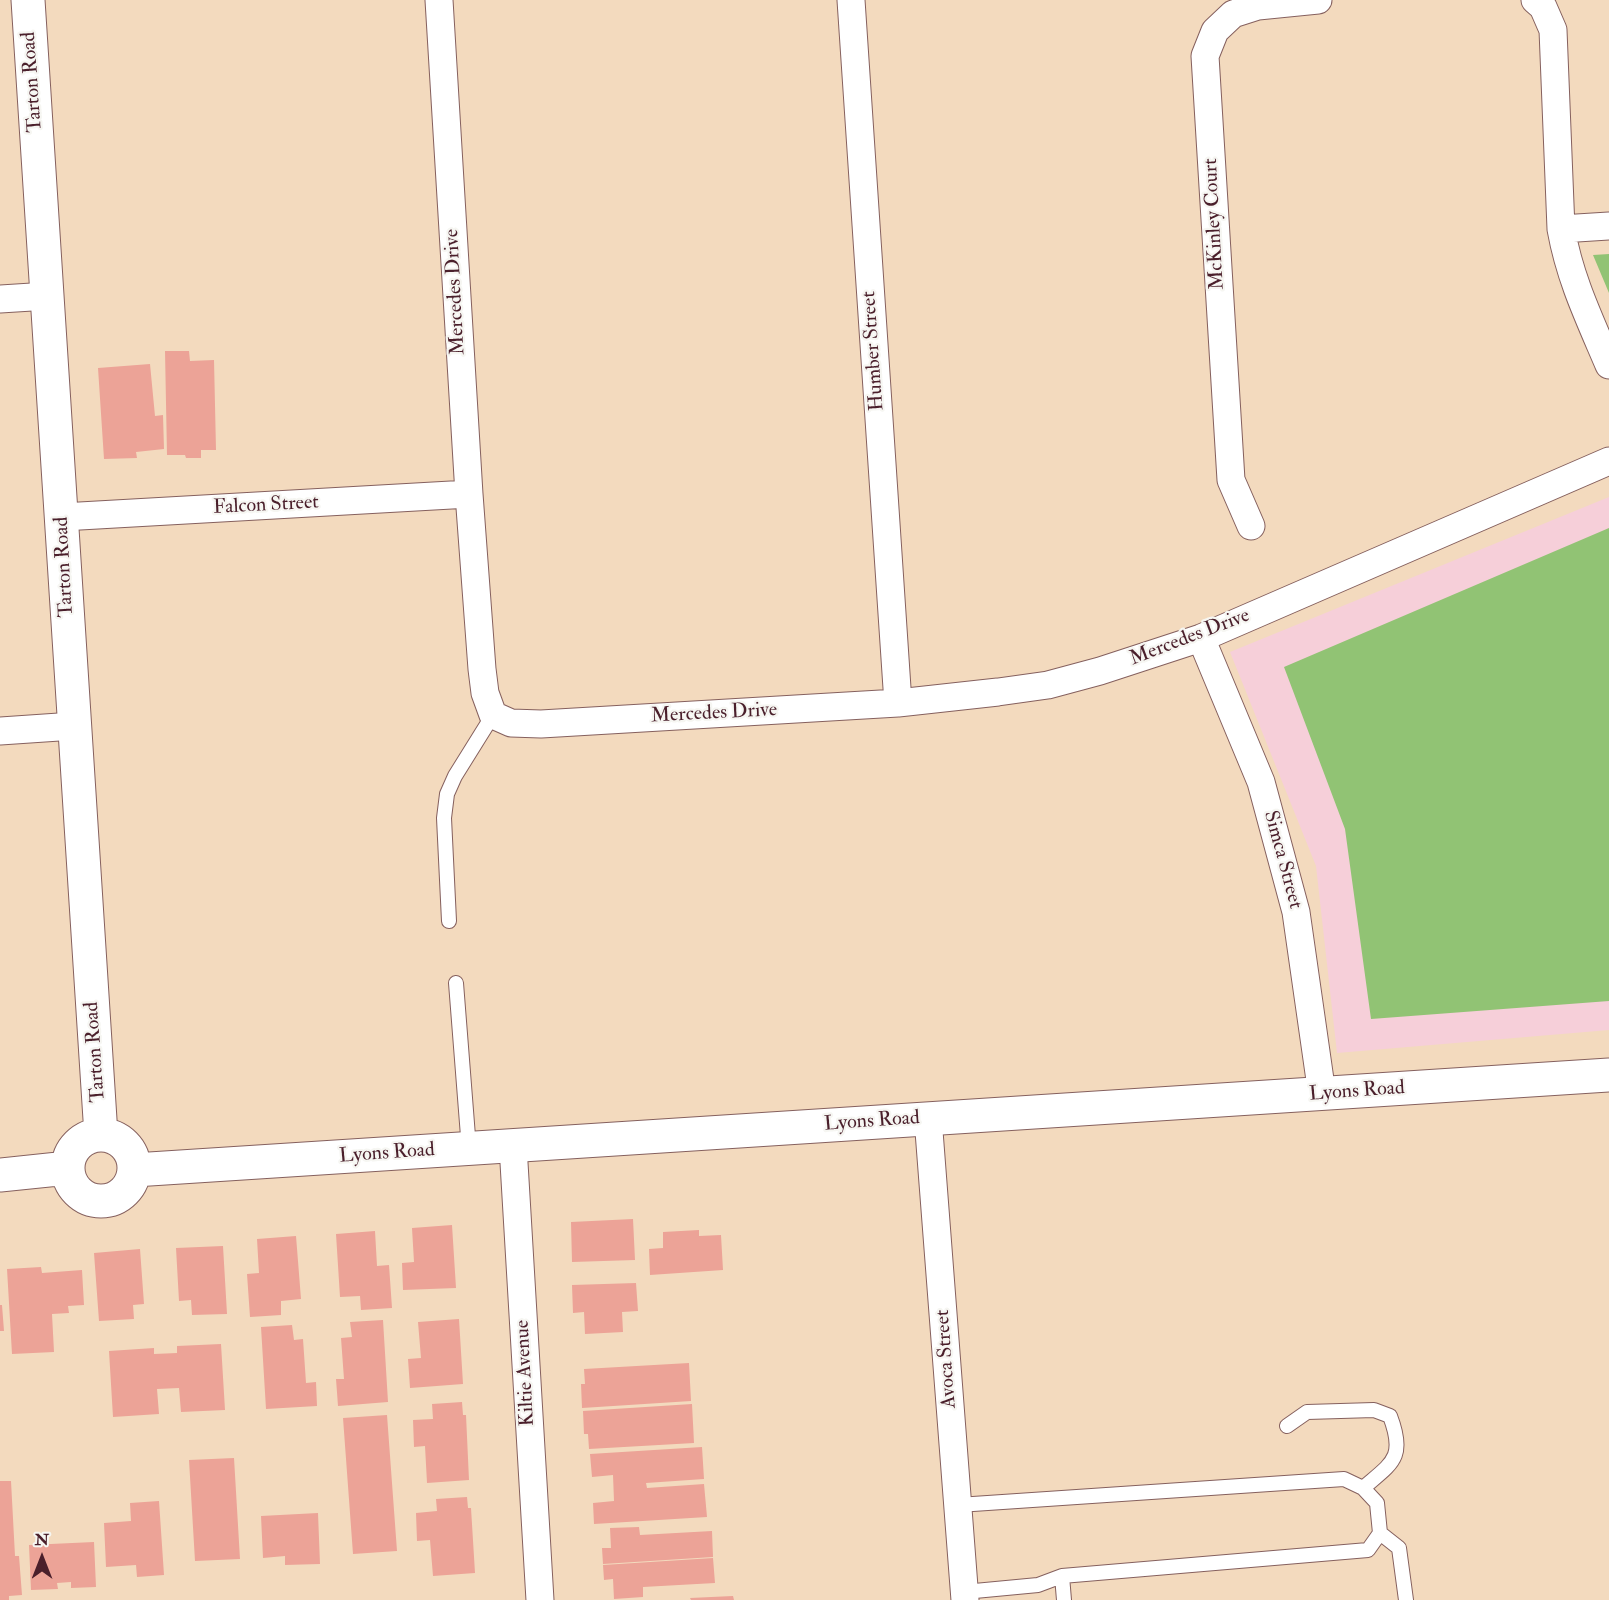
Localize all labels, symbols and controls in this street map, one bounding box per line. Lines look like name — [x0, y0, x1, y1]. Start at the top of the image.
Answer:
street label: Tarton Road — [18, 31, 48, 133]
street label: McKinley Court — [1200, 158, 1230, 290]
street label: Mercedes Drive — [441, 228, 471, 356]
street label: Humber Street — [858, 290, 890, 412]
street label: Falcon Street — [213, 491, 319, 521]
street label: Tarton Road — [50, 516, 80, 618]
street label: Mercedes Drive — [1127, 604, 1253, 672]
street label: Mercedes Drive — [650, 699, 778, 729]
street label: Simca Street — [1257, 808, 1307, 912]
street label: Tarton Road — [81, 1001, 111, 1103]
street label: Lyons Road — [1308, 1077, 1406, 1107]
street label: Lyons Road — [823, 1107, 921, 1137]
street label: Lyons Road — [338, 1139, 436, 1169]
street label: Avoca Street — [932, 1309, 962, 1409]
street label: Kiltie Avenue — [511, 1319, 541, 1427]
north arrow — [12, 1528, 72, 1588]
text: N — [35, 1530, 49, 1550]

